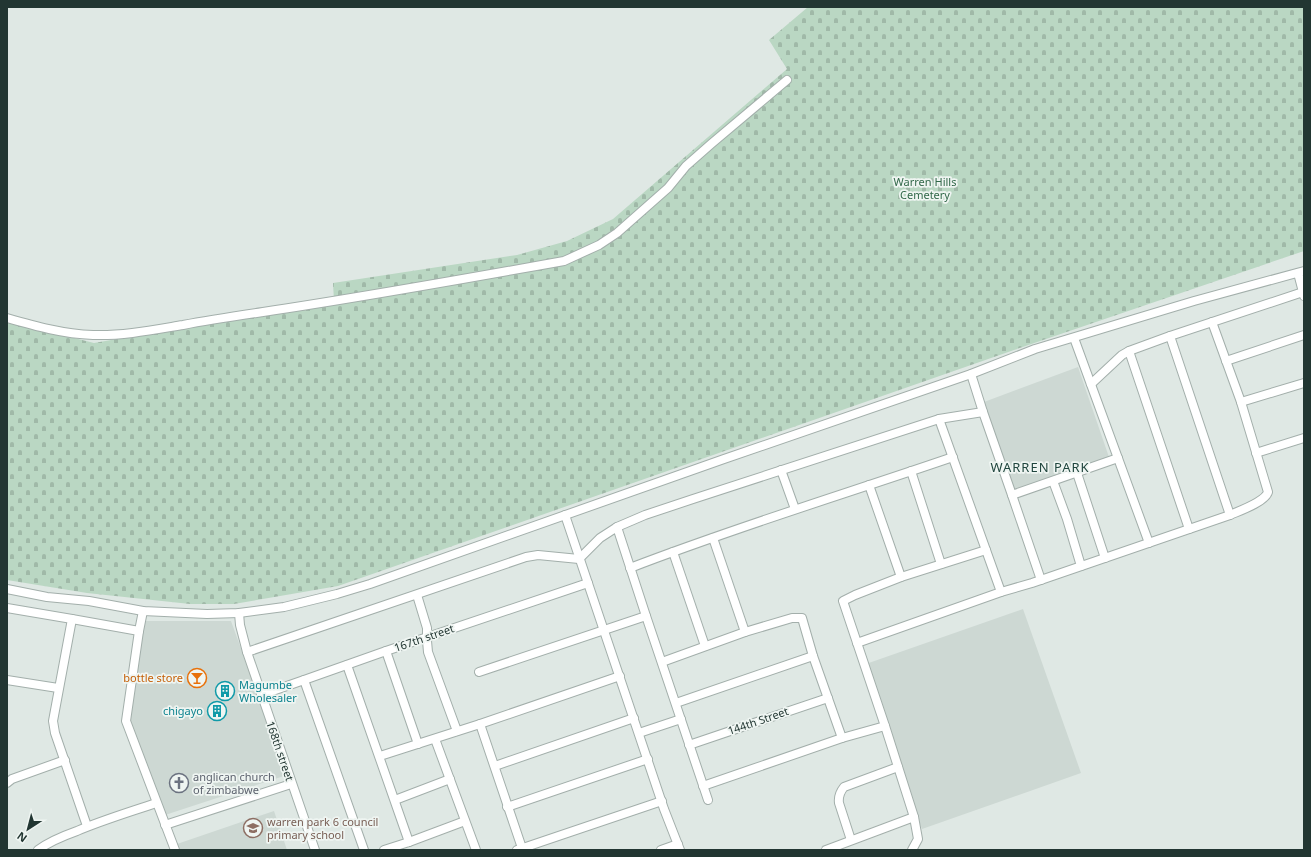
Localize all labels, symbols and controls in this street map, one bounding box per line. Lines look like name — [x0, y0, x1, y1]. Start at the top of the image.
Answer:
park label: Warren Hills Cemetery — [894, 174, 956, 202]
district label: WARREN PARK — [990, 458, 1090, 476]
street label: 167th street — [392, 620, 456, 655]
bar icon: bottle store — [186, 667, 208, 689]
place label: bottle store — [123, 670, 183, 685]
place label: Magumbe Wholesaler — [239, 677, 297, 705]
building icon: Magumbe Wholesaler — [214, 680, 236, 702]
building icon: chigayo — [206, 700, 228, 722]
place label: chigayo — [163, 703, 203, 718]
street label: 144th Street — [726, 703, 790, 738]
street label: 168th street — [263, 719, 298, 783]
place label: anglican church of zimbabwe — [193, 769, 275, 797]
church icon: anglican church of zimbabwe — [168, 772, 190, 794]
north arrow — [8, 809, 48, 849]
place label: warren park 6 council primary school — [267, 814, 378, 842]
school or university icon: warren park 6 council primary school — [242, 817, 264, 839]
text: N — [14, 829, 30, 846]

